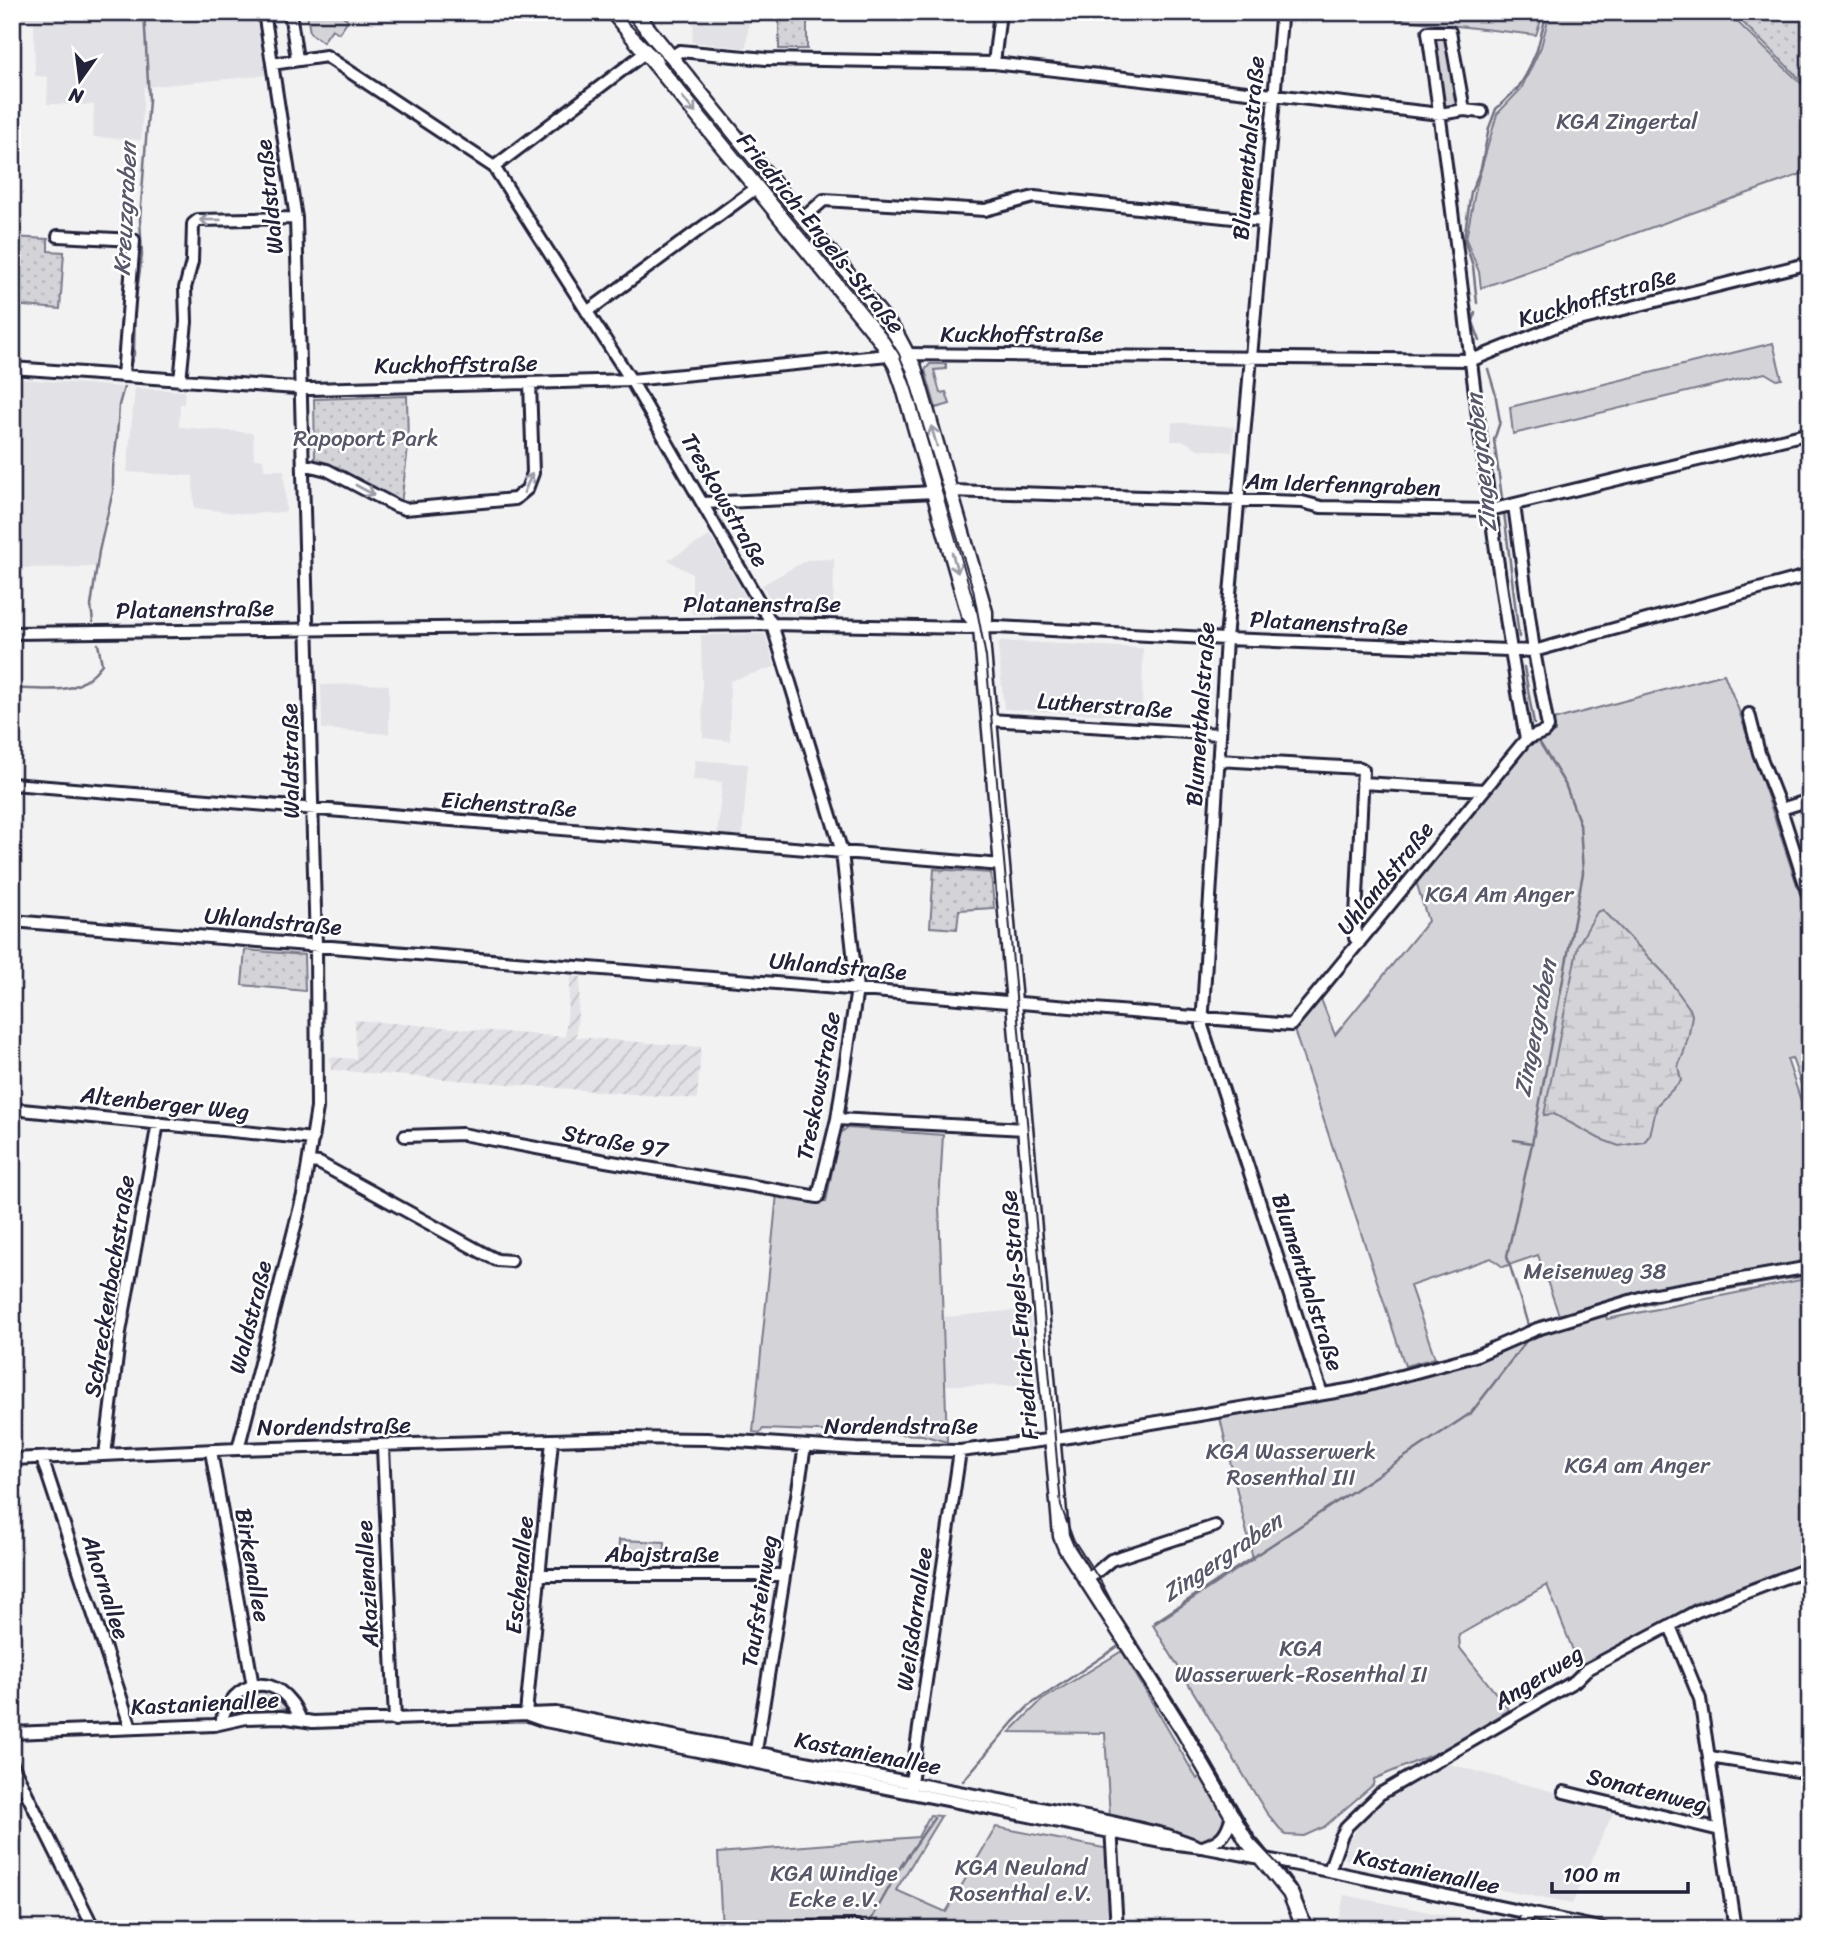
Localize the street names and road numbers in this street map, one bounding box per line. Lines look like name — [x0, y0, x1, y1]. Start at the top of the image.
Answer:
street label: Blumenthalstraße — [1220, 54, 1277, 242]
street label: Friedrich-Engels-Straße — [726, 123, 916, 344]
street label: Waldstraße — [243, 137, 296, 256]
street label: Kuckhoffstraße — [1513, 255, 1681, 340]
street label: Kuckhoffstraße — [940, 314, 1104, 355]
street label: Kuckhoffstraße — [374, 343, 538, 386]
street label: Treskowstraße — [669, 425, 780, 576]
street label: Am Iderfenngraben — [1244, 461, 1441, 508]
street label: Platanenstraße — [683, 584, 841, 625]
street label: Platanenstraße — [116, 588, 275, 631]
street label: Platanenstraße — [1249, 599, 1409, 648]
street label: Blumenthalstraße — [1174, 620, 1227, 808]
street label: Lutherstraße — [1036, 680, 1174, 731]
street label: Waldstraße — [269, 703, 312, 819]
street label: Eichenstraße — [440, 779, 579, 830]
street label: Uhlandstraße — [1326, 812, 1445, 945]
street label: Uhlandstraße — [203, 895, 343, 948]
street label: Uhlandstraße — [768, 940, 908, 993]
street label: Treskowstraße — [784, 1008, 853, 1164]
street label: Altenberger Weg — [78, 1074, 252, 1133]
street label: Straße 97 — [559, 1112, 673, 1171]
street label: Schreckenbachstraße — [72, 1172, 147, 1400]
street label: Friedrich-Engels-Straße — [988, 1188, 1051, 1442]
street label: Blumenthalstraße — [1259, 1188, 1356, 1377]
street label: Waldstraße — [217, 1256, 284, 1378]
street label: Nordendstraße — [257, 1405, 412, 1448]
street label: Nordendstraße — [824, 1406, 978, 1447]
street label: Birkenallee — [222, 1505, 283, 1626]
street label: Eschenallee — [493, 1514, 546, 1636]
street label: Akazienallee — [344, 1519, 391, 1650]
street label: Ahornallee — [69, 1528, 142, 1645]
street label: Taufsteinweg — [729, 1532, 790, 1670]
street label: Abajstraße — [604, 1534, 719, 1575]
street label: Weißdornallee — [884, 1545, 945, 1694]
street label: Angerweg — [1484, 1633, 1592, 1722]
street label: Kastanienallee — [130, 1679, 280, 1728]
street label: Kastanienallee — [791, 1719, 945, 1788]
street label: Sonatenweg — [1582, 1756, 1712, 1825]
street label: Kastanienallee — [1350, 1836, 1504, 1907]

